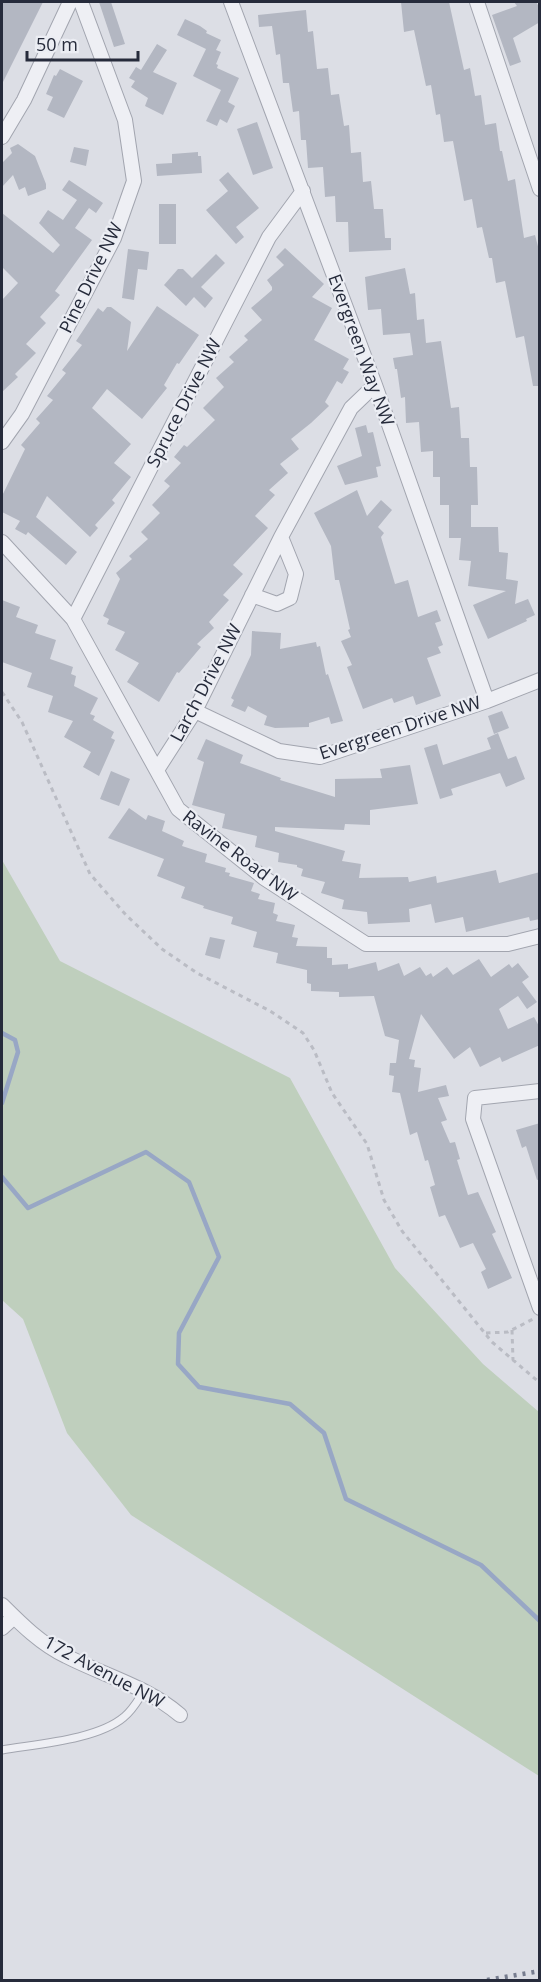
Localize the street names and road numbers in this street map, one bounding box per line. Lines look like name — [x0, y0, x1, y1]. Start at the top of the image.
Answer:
street label: Pine Drive NW — [53, 218, 127, 337]
street label: Evergreen Way NW — [323, 270, 401, 429]
street label: Spruce Drive NW — [140, 334, 226, 471]
street label: Larch Drive NW — [164, 619, 246, 746]
street label: Evergreen Drive NW — [316, 689, 484, 764]
street label: Ravine Road NW — [178, 804, 303, 907]
street label: 172 Avenue NW — [40, 1629, 169, 1713]

